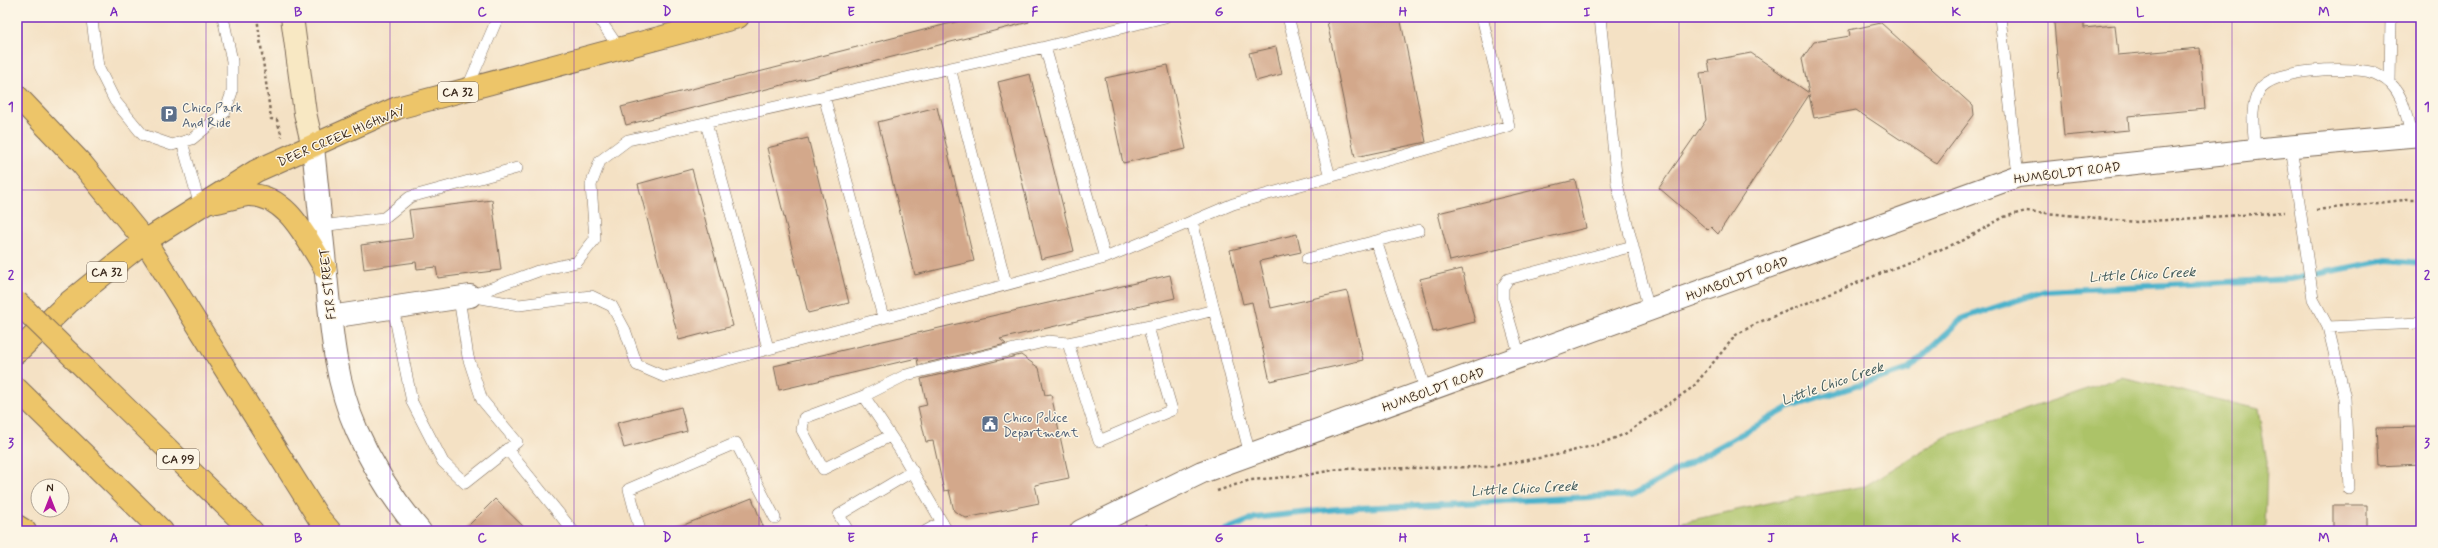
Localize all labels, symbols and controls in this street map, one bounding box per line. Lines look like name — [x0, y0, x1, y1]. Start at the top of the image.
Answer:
text: A — [110, 4, 118, 21]
text: B — [294, 4, 303, 21]
text: C — [477, 4, 487, 21]
text: D — [663, 4, 672, 21]
text: E — [847, 4, 855, 21]
text: F — [1032, 4, 1039, 21]
text: G — [1215, 4, 1224, 21]
text: H — [1399, 4, 1408, 21]
text: I — [1584, 4, 1591, 21]
text: J — [1767, 4, 1775, 21]
text: K — [1951, 4, 1961, 21]
text: L — [2136, 4, 2145, 21]
text: M — [2318, 4, 2330, 21]
road number: CA 32 — [438, 82, 478, 102]
text: 1 — [8, 99, 14, 116]
text: 1 — [2424, 99, 2430, 116]
place label: Chico Park And Ride — [182, 100, 243, 132]
street label: DEER CREEK HIGHWAY — [275, 102, 409, 171]
parking icon: Chico Park And Ride — [159, 104, 179, 124]
street label: HUMBOLDT ROAD — [2013, 158, 2122, 188]
street label: FIR STREET — [316, 247, 341, 321]
street label: HUMBOLDT ROAD — [1684, 253, 1791, 306]
road number: CA 32 — [87, 262, 127, 282]
water label: Little Chico Creek — [2088, 263, 2197, 287]
text: 2 — [8, 267, 15, 284]
text: 2 — [2424, 267, 2431, 284]
water label: Little Chico Creek — [1779, 358, 1887, 410]
street label: HUMBOLDT ROAD — [1380, 364, 1487, 417]
place label: Chico Police Department — [1003, 410, 1079, 442]
public building icon: Chico Police Department — [980, 414, 1000, 434]
text: 3 — [8, 435, 14, 452]
text: 3 — [2424, 435, 2430, 452]
road number: CA 99 — [157, 449, 199, 469]
water label: Little Chico Creek — [1470, 477, 1579, 501]
north arrow — [30, 478, 70, 518]
text: N — [46, 482, 54, 496]
text: A — [110, 530, 118, 547]
text: B — [294, 530, 303, 547]
text: C — [477, 530, 487, 547]
text: D — [663, 530, 672, 547]
text: E — [847, 530, 855, 547]
text: F — [1032, 530, 1039, 547]
text: G — [1215, 530, 1224, 547]
text: H — [1399, 530, 1408, 547]
text: I — [1584, 530, 1591, 547]
text: J — [1767, 530, 1775, 547]
text: K — [1951, 530, 1961, 547]
text: L — [2136, 530, 2145, 547]
text: M — [2318, 530, 2330, 547]

